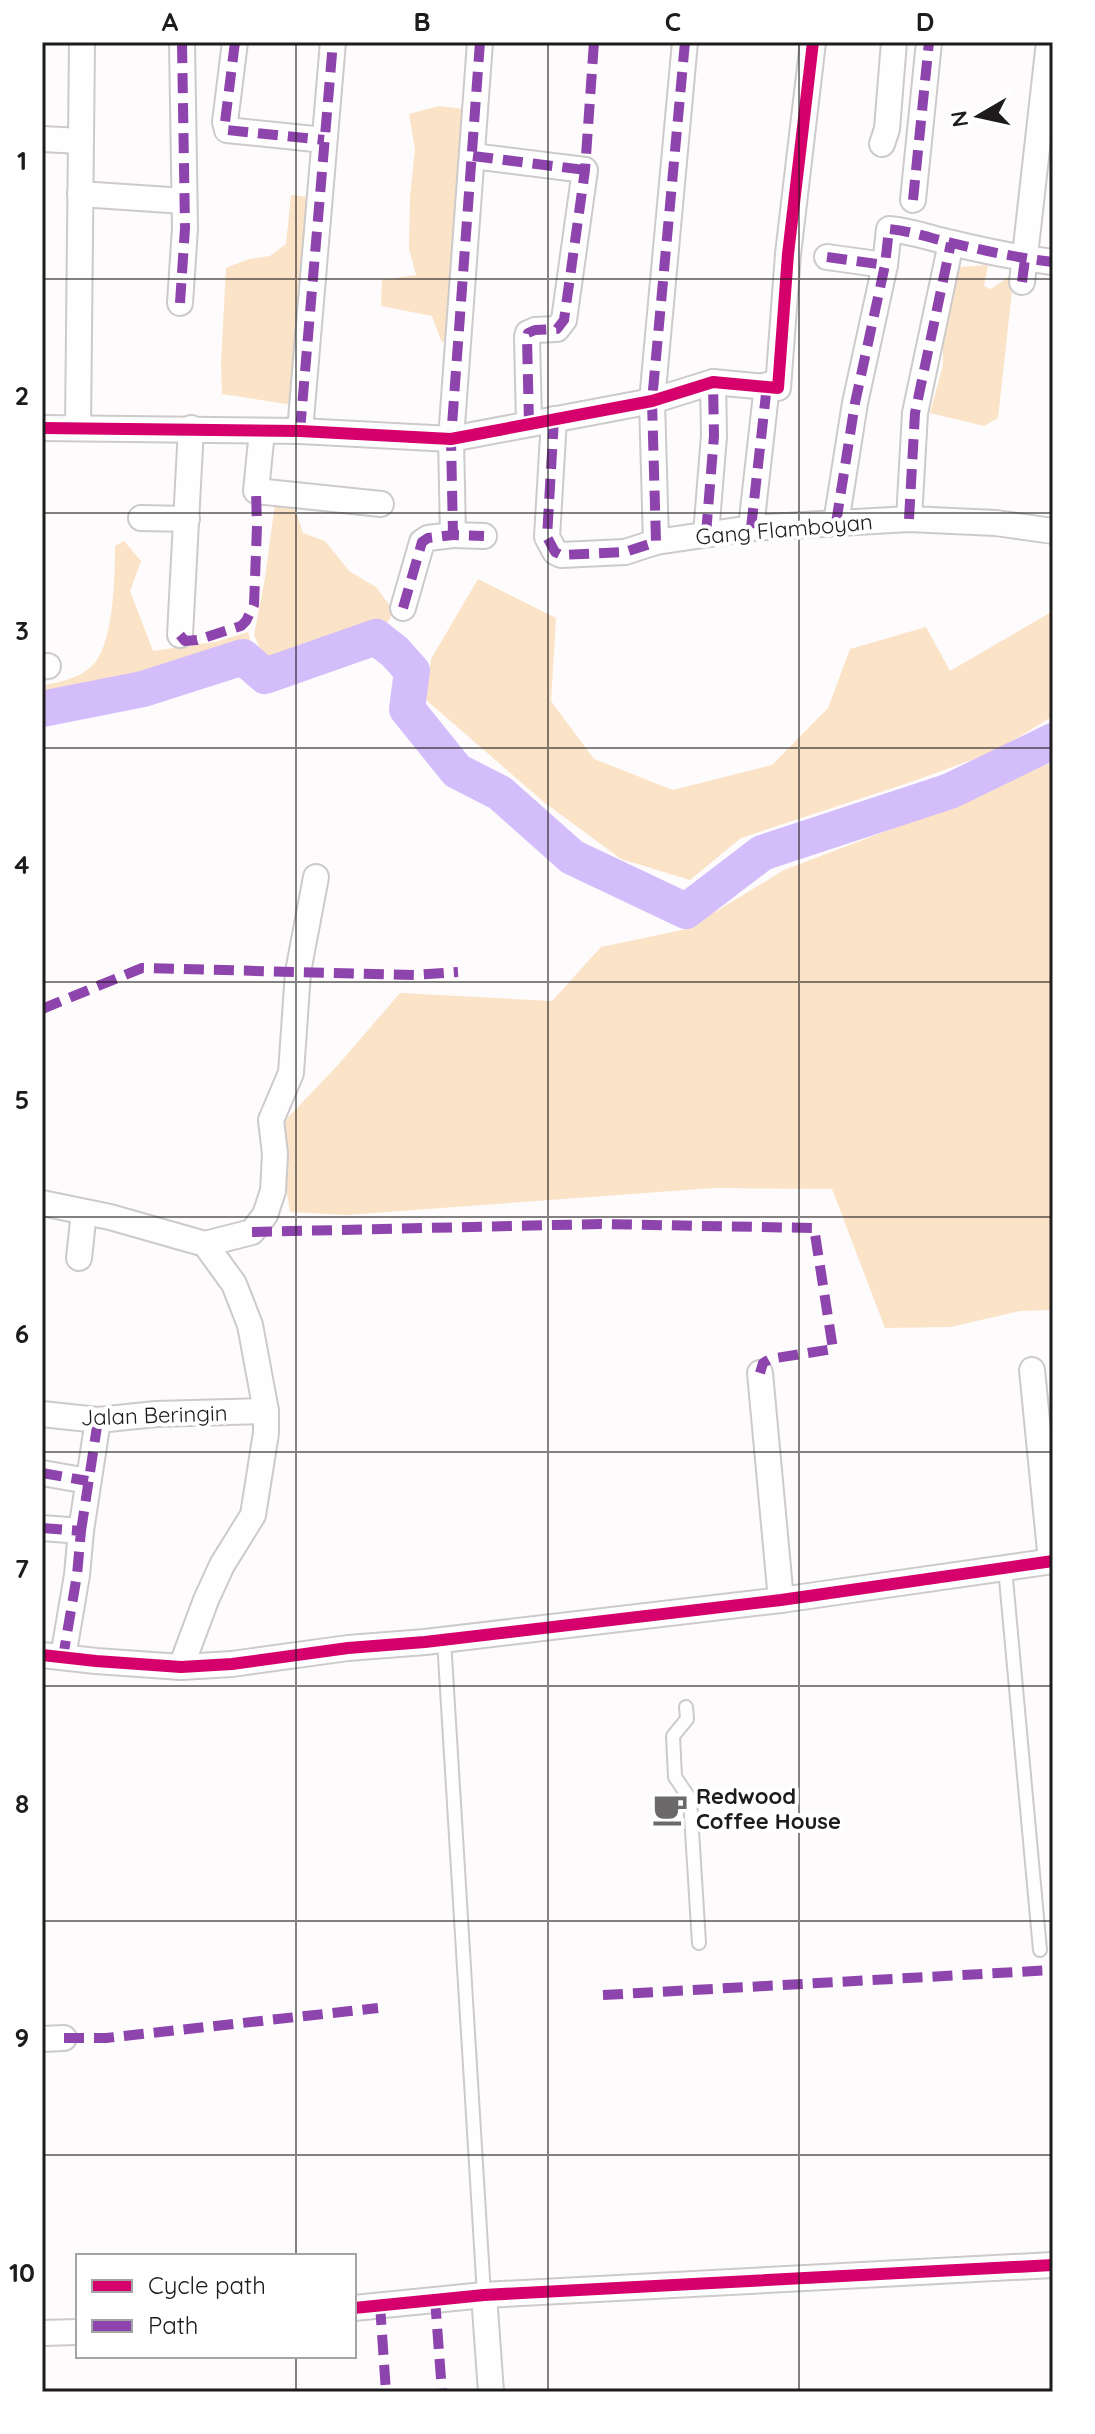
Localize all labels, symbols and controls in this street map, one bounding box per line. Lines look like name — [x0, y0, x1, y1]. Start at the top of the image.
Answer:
text: A — [162, 5, 179, 38]
text: B — [413, 5, 431, 38]
text: C — [665, 5, 681, 38]
text: D — [916, 5, 934, 38]
north arrow — [939, 76, 1019, 156]
text: N — [944, 109, 974, 129]
text: 1 — [17, 144, 27, 177]
text: 2 — [15, 379, 29, 412]
street label: Gang Flamboyan — [694, 507, 874, 551]
text: 3 — [15, 614, 29, 647]
text: 4 — [14, 848, 30, 881]
text: 5 — [15, 1083, 29, 1116]
text: 6 — [15, 1317, 29, 1350]
street label: Jalan Beringin — [80, 1398, 228, 1432]
text: 7 — [15, 1552, 29, 1585]
place label: Redwood Coffee House — [696, 1782, 841, 1835]
text: 8 — [15, 1787, 29, 1820]
cafe icon: Redwood Coffee House — [651, 1790, 689, 1828]
text: 9 — [15, 2021, 29, 2054]
legend — [76, 2254, 356, 2358]
text: 10 — [9, 2256, 35, 2289]
text: Cycle path — [148, 2270, 266, 2300]
text: Path — [148, 2310, 199, 2340]

